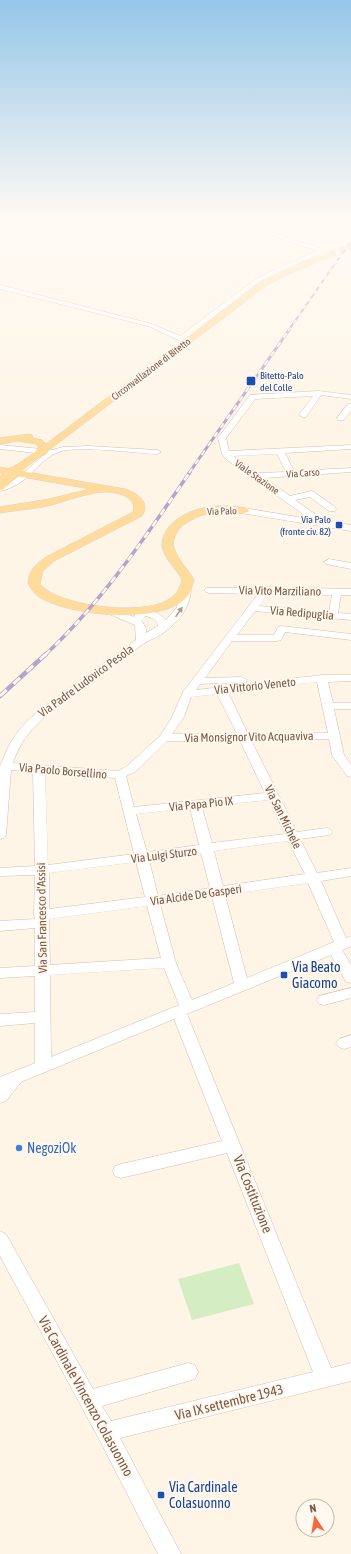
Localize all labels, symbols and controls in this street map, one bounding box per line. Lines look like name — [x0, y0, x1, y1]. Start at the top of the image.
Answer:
street label: Circonvallazione di Bitetto — [109, 336, 193, 402]
place label: Bitetto-Palo del Colle — [260, 370, 304, 393]
marker: Bitetto-Palo del Colle — [245, 375, 257, 387]
street label: Viale Stazione — [233, 458, 282, 497]
street label: Via Carso — [286, 466, 320, 480]
street label: Via Palo — [207, 505, 237, 517]
place label: Via Palo (fronte civ. 82) — [280, 514, 331, 537]
marker: Via Palo (fronte civ. 82) — [334, 520, 344, 530]
street label: Via Vito Marziliano — [239, 583, 322, 599]
street label: Via Redipuglia — [270, 603, 334, 623]
one-way arrow — [175, 606, 183, 617]
street label: Via Padre Ludovico Pesola — [36, 642, 136, 720]
street label: Via Vittorio Veneto — [214, 675, 297, 697]
street label: Via Monsignor Vito Acquaviva — [184, 729, 314, 745]
street label: Via Paolo Borsellino — [18, 760, 108, 782]
street label: Via San Michele — [262, 783, 304, 851]
street label: Via Papa Pio IX — [168, 794, 234, 814]
street label: Via Luigi Sturzo — [130, 844, 198, 866]
street label: Via San Francesco d'Assisi — [34, 862, 50, 974]
street label: Via Alcide De Gasperi — [149, 882, 243, 908]
place label: Via Beato Giacomo — [292, 959, 340, 991]
marker: Via Beato Giacomo — [279, 970, 289, 980]
place label: NegoziOk — [27, 1140, 76, 1156]
marker: NegoziOk — [14, 1143, 24, 1153]
street label: Via Costituzione — [230, 1153, 276, 1235]
street label: Via Cardinale Vincenzo Colasuonno — [35, 1313, 137, 1479]
street label: Via IX settembre 1943 — [173, 1381, 285, 1423]
place label: Via Cardinale Colasuonno — [169, 1479, 238, 1511]
marker: Via Cardinale Colasuonno — [156, 1490, 166, 1500]
north arrow — [295, 1498, 335, 1538]
text: N — [308, 1502, 317, 1515]

